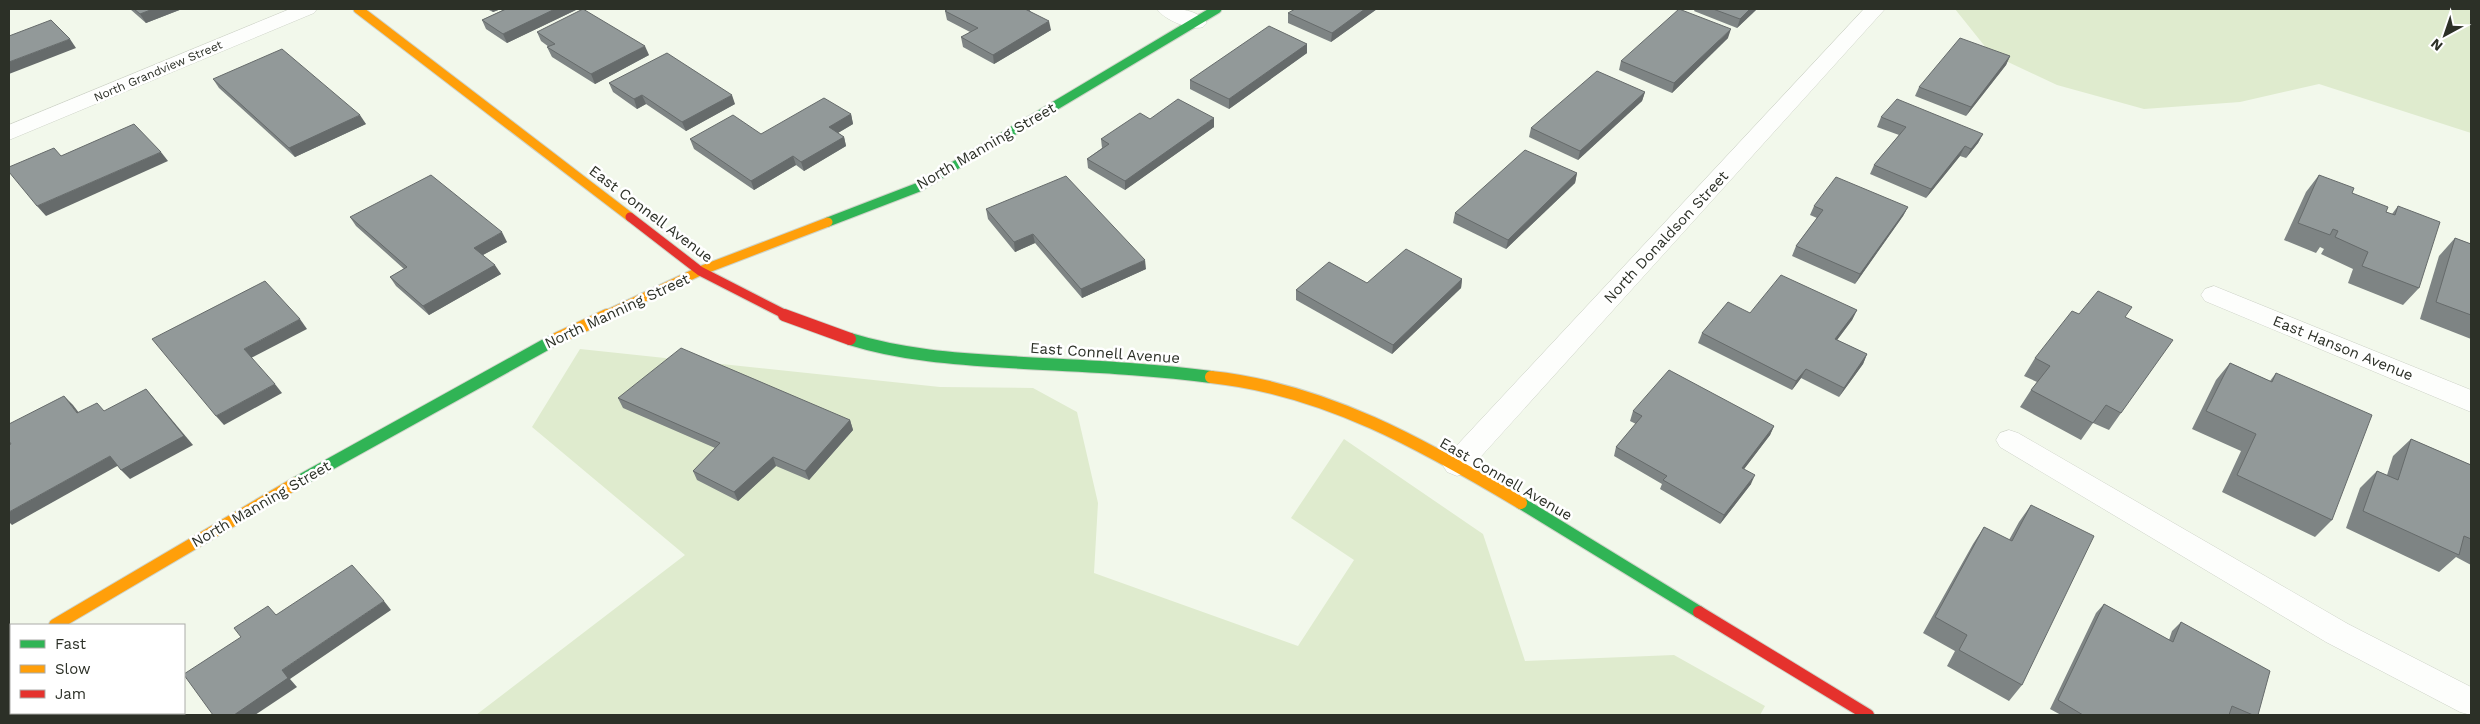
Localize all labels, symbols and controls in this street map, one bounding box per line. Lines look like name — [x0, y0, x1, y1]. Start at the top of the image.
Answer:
north arrow — [2420, 10, 2470, 60]
text: N — [2428, 35, 2446, 54]
street label: North Grandview Street — [92, 38, 224, 104]
street label: North Manning Street — [913, 98, 1059, 193]
street label: East Connell Avenue — [586, 162, 716, 266]
street label: North Donaldson Street — [1600, 167, 1732, 307]
street label: North Manning Street — [542, 269, 693, 352]
street label: East Hanson Avenue — [2270, 312, 2416, 384]
street label: East Connell Avenue — [1030, 339, 1180, 367]
street label: East Connell Avenue — [1437, 434, 1575, 524]
street label: North Manning Street — [188, 456, 334, 551]
legend — [10, 624, 185, 714]
text: Fast — [55, 635, 87, 653]
text: Slow — [55, 660, 91, 678]
text: Jam — [55, 685, 86, 703]

